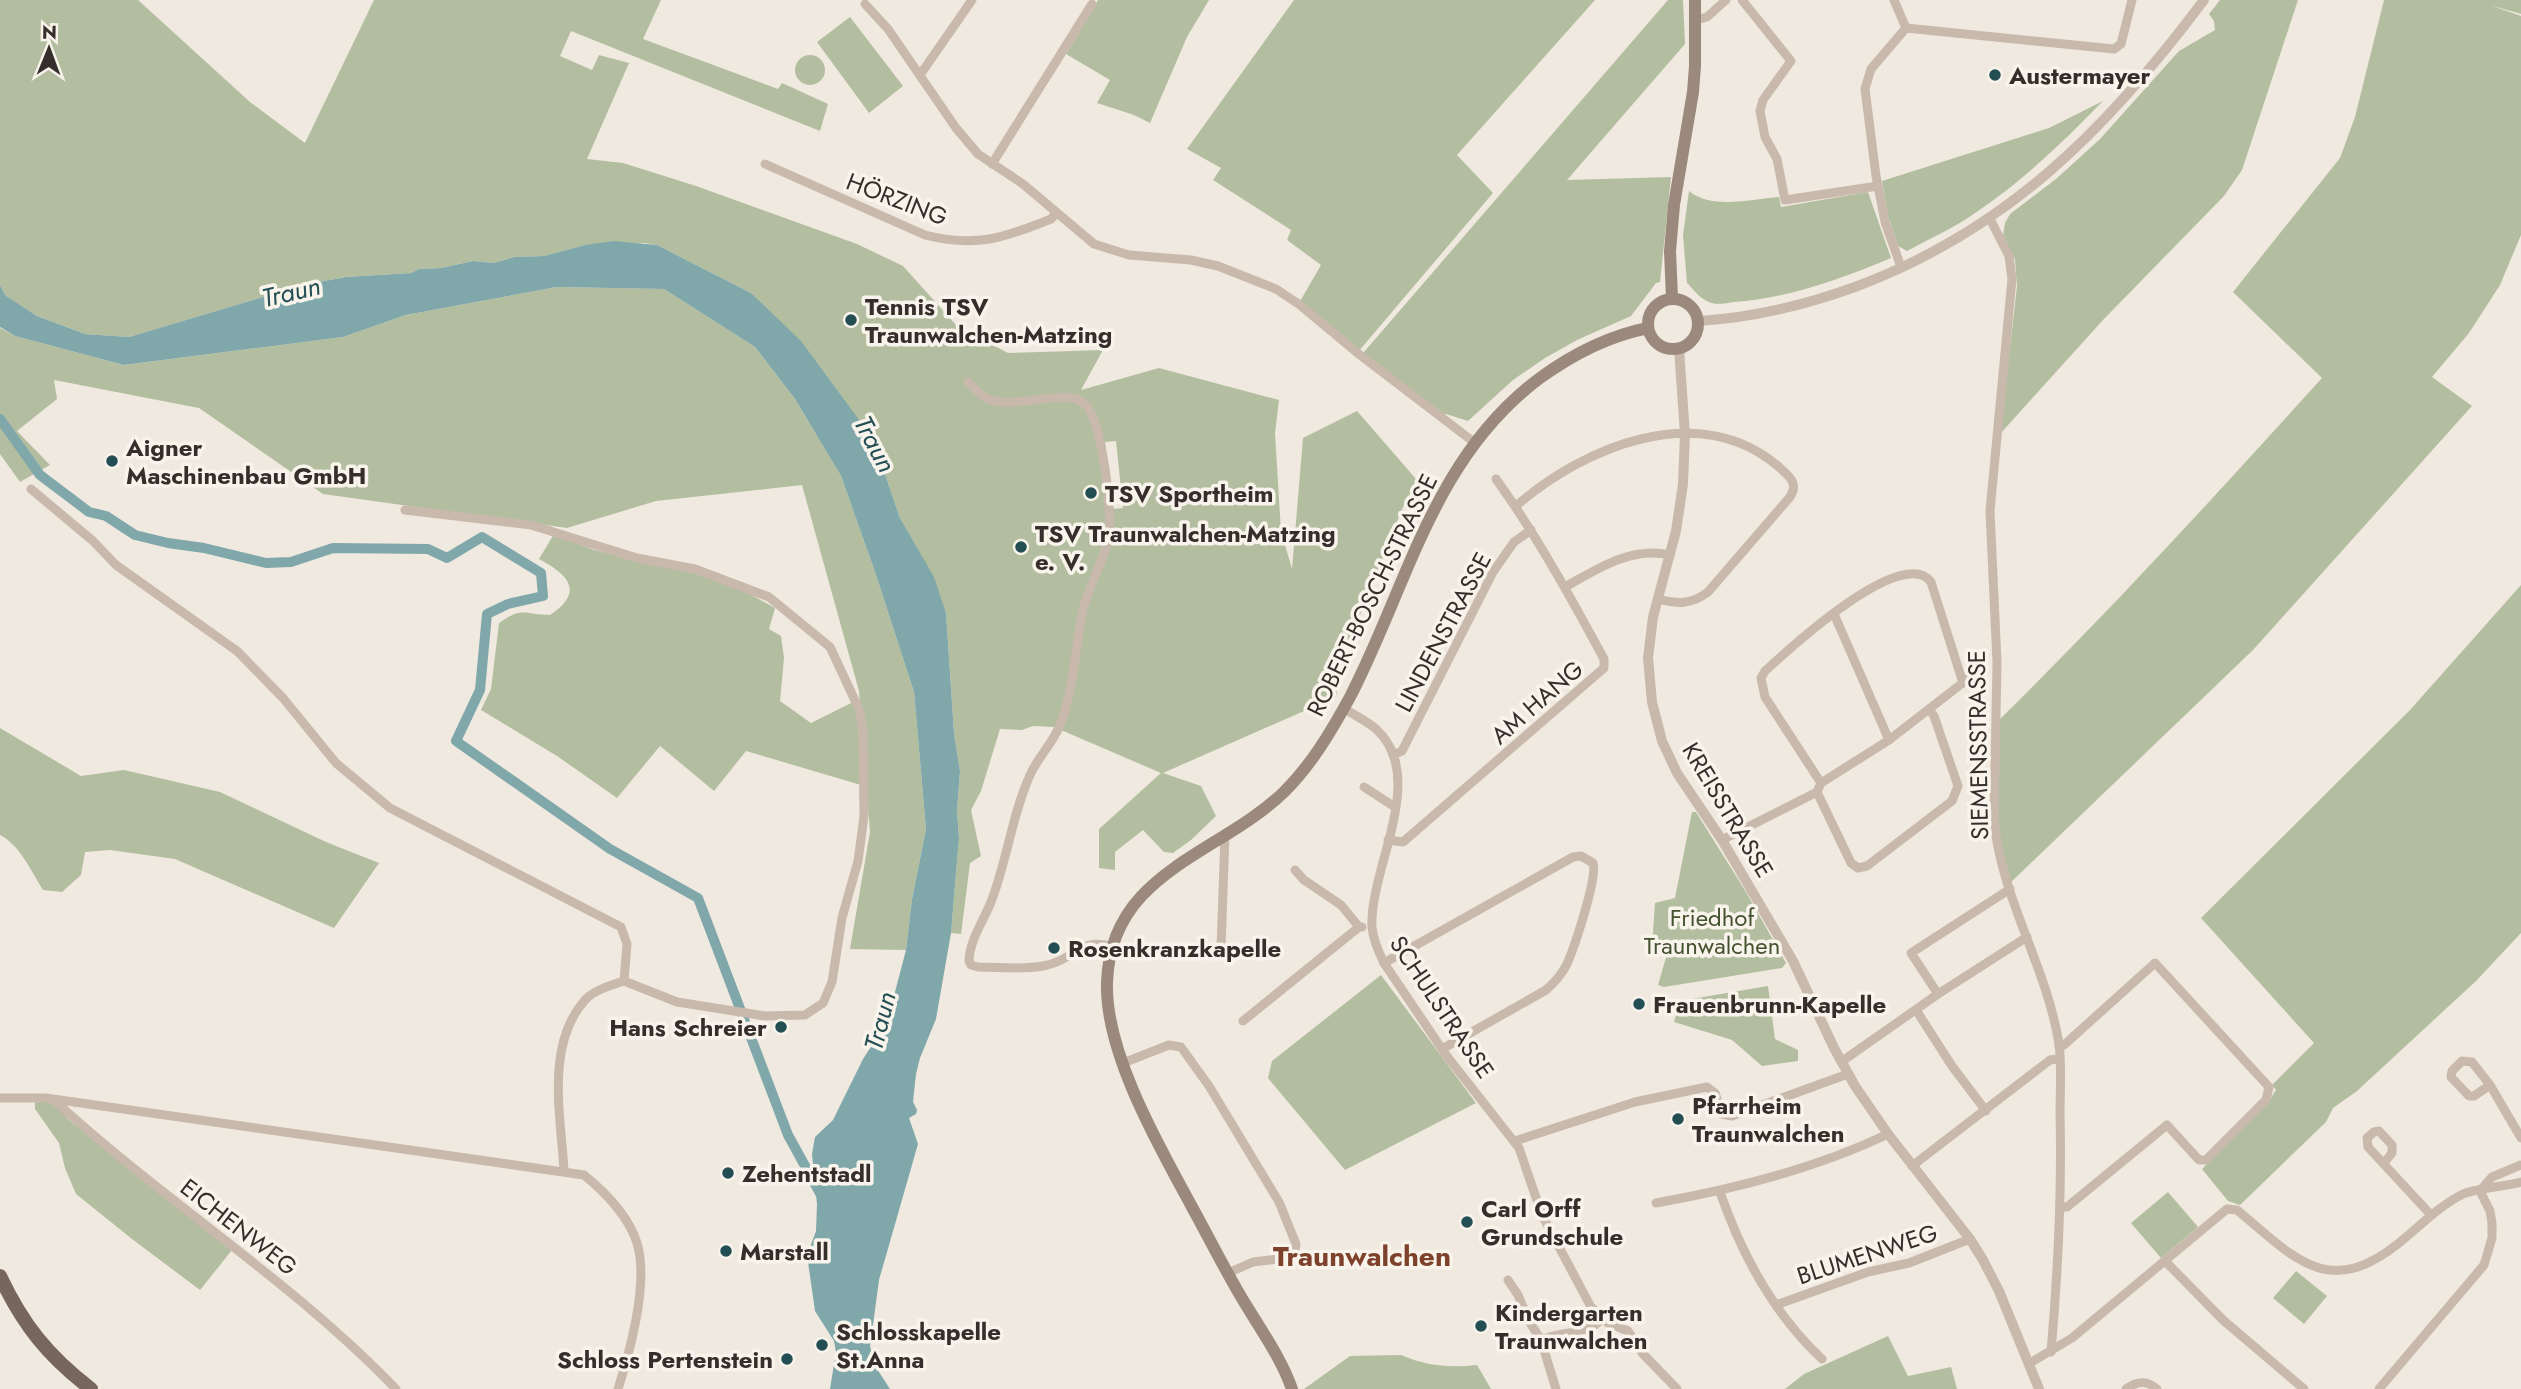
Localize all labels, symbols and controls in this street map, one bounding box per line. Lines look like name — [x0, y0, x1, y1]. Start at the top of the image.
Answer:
north arrow — [14, 14, 84, 84]
text: N — [42, 19, 57, 46]
place label: Austermayer — [2008, 58, 2151, 93]
marker: Austermayer — [1987, 67, 2003, 83]
street label: HÖRZING — [841, 164, 953, 234]
water label: Traun — [258, 267, 324, 317]
place label: Tennis TSV Traunwalchen-Matzing — [865, 289, 1112, 352]
marker: Tennis TSV Traunwalchen-Matzing — [843, 312, 859, 328]
water label: Traun — [844, 409, 906, 479]
place label: Aigner Maschinenbau GmbH — [125, 430, 366, 493]
marker: Aigner Maschinenbau GmbH — [104, 453, 120, 469]
street label: ROBERT-BOSCH-STRASSE — [1298, 468, 1446, 722]
place label: TSV Sportheim — [1105, 476, 1273, 511]
marker: TSV Sportheim — [1083, 485, 1099, 501]
place label: TSV Traunwalchen-Matzing e. V. — [1035, 516, 1336, 579]
marker: TSV Traunwalchen-Matzing e. V. — [1013, 539, 1029, 555]
street label: LINDENSTRASSE — [1386, 546, 1500, 718]
street label: SIEMENSSTRASSE — [1959, 650, 1997, 840]
street label: AM HANG — [1483, 652, 1591, 752]
street label: KREISSTRASSE — [1674, 736, 1782, 884]
park label: Friedhof Traunwalchen — [1644, 900, 1780, 963]
street label: SCHULSTRASSE — [1381, 929, 1503, 1085]
place label: Rosenkranzkapelle — [1068, 931, 1281, 966]
marker: Rosenkranzkapelle — [1046, 940, 1062, 956]
place label: Frauenbrunn-Kapelle — [1653, 987, 1886, 1022]
water label: Traun — [854, 988, 906, 1054]
marker: Frauenbrunn-Kapelle — [1631, 996, 1647, 1012]
place label: Hans Schreier — [609, 1010, 767, 1045]
marker: Hans Schreier — [773, 1019, 789, 1035]
place label: Pfarrheim Traunwalchen — [1692, 1088, 1845, 1151]
marker: Pfarrheim Traunwalchen — [1670, 1111, 1686, 1127]
place label: Zehentstadl — [742, 1156, 872, 1191]
marker: Zehentstadl — [720, 1165, 736, 1181]
street label: EICHENWEG — [173, 1170, 305, 1284]
place label: Carl Orff Grundschule — [1481, 1191, 1623, 1254]
marker: Carl Orff Grundschule — [1459, 1214, 1475, 1230]
street label: BLUMENWEG — [1792, 1215, 1942, 1293]
place label: Marstall — [740, 1234, 829, 1269]
district label: Traunwalchen — [1273, 1236, 1451, 1277]
marker: Marstall — [718, 1243, 734, 1259]
place label: Kindergarten Traunwalchen — [1495, 1295, 1648, 1358]
place label: Schlosskapelle St.Anna — [836, 1314, 1001, 1377]
marker: Kindergarten Traunwalchen — [1473, 1318, 1489, 1334]
marker: Schlosskapelle St.Anna — [814, 1337, 830, 1353]
place label: Schloss Pertenstein — [557, 1342, 773, 1377]
marker: Schloss Pertenstein — [779, 1351, 795, 1367]

